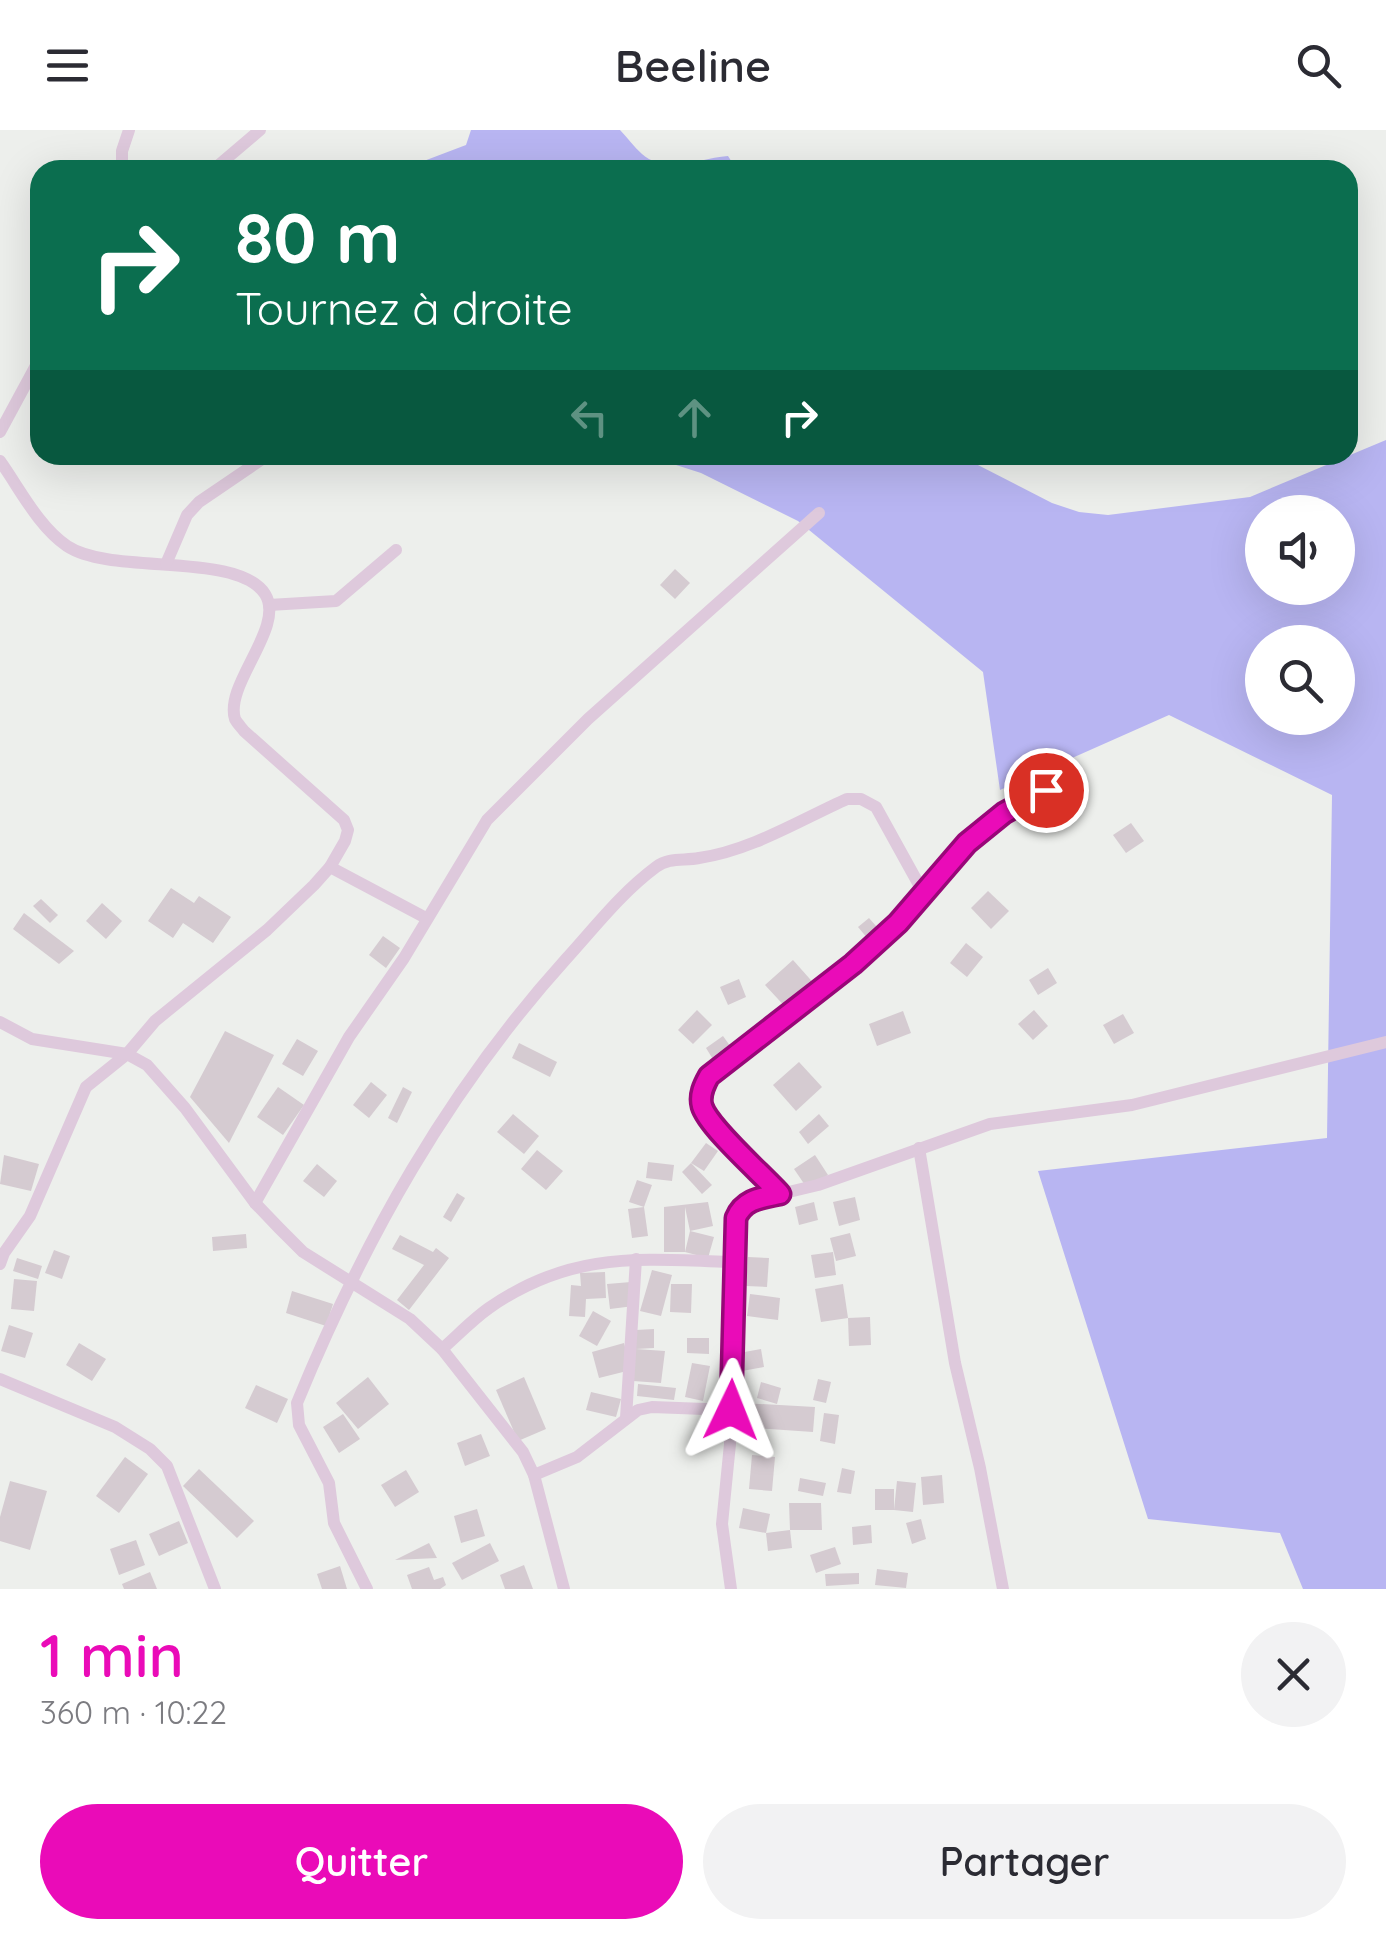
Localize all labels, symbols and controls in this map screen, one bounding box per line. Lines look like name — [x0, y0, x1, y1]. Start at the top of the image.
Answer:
text: Beeline — [615, 37, 771, 93]
icon: menu — [40, 38, 95, 93]
icon: search — [1291, 38, 1346, 93]
text: 80 m — [235, 193, 400, 281]
icon: right — [70, 200, 200, 330]
text: Tournez à droite — [235, 280, 573, 336]
icon: left — [562, 390, 617, 445]
icon: ahead — [667, 390, 722, 445]
icon: right — [772, 390, 827, 445]
map controls — [1245, 495, 1355, 735]
button: sound — [1245, 495, 1355, 605]
button: search — [1245, 625, 1355, 735]
pin — [1004, 748, 1089, 833]
icon: arrive — [1019, 763, 1074, 818]
position arrow — [679, 1358, 783, 1462]
text: 1 min — [40, 1617, 184, 1692]
button: close — [1241, 1622, 1346, 1727]
text: 360 m · 10:22 — [40, 1692, 227, 1732]
button: Quitter — [40, 1804, 683, 1919]
button: Partager — [703, 1804, 1346, 1919]

